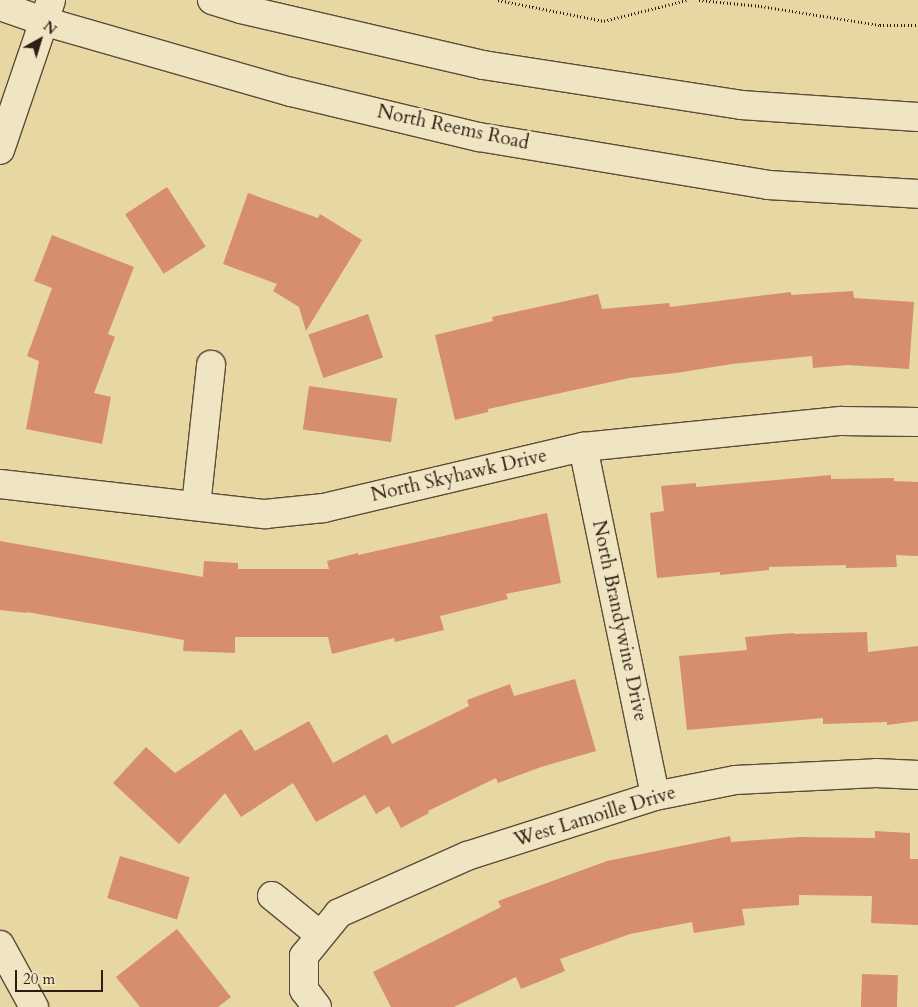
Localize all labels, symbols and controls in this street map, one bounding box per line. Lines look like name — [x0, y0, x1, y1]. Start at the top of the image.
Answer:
north arrow — [15, 15, 65, 65]
text: N — [39, 17, 60, 39]
street label: North Reems Road — [375, 101, 531, 155]
street label: North Skyhawk Drive — [369, 445, 549, 507]
street label: North Brandywine Drive — [587, 518, 651, 724]
street label: West Lamoille Drive — [511, 782, 679, 852]
scale bar — [18, 960, 105, 992]
text: 20 m — [23, 969, 55, 989]

